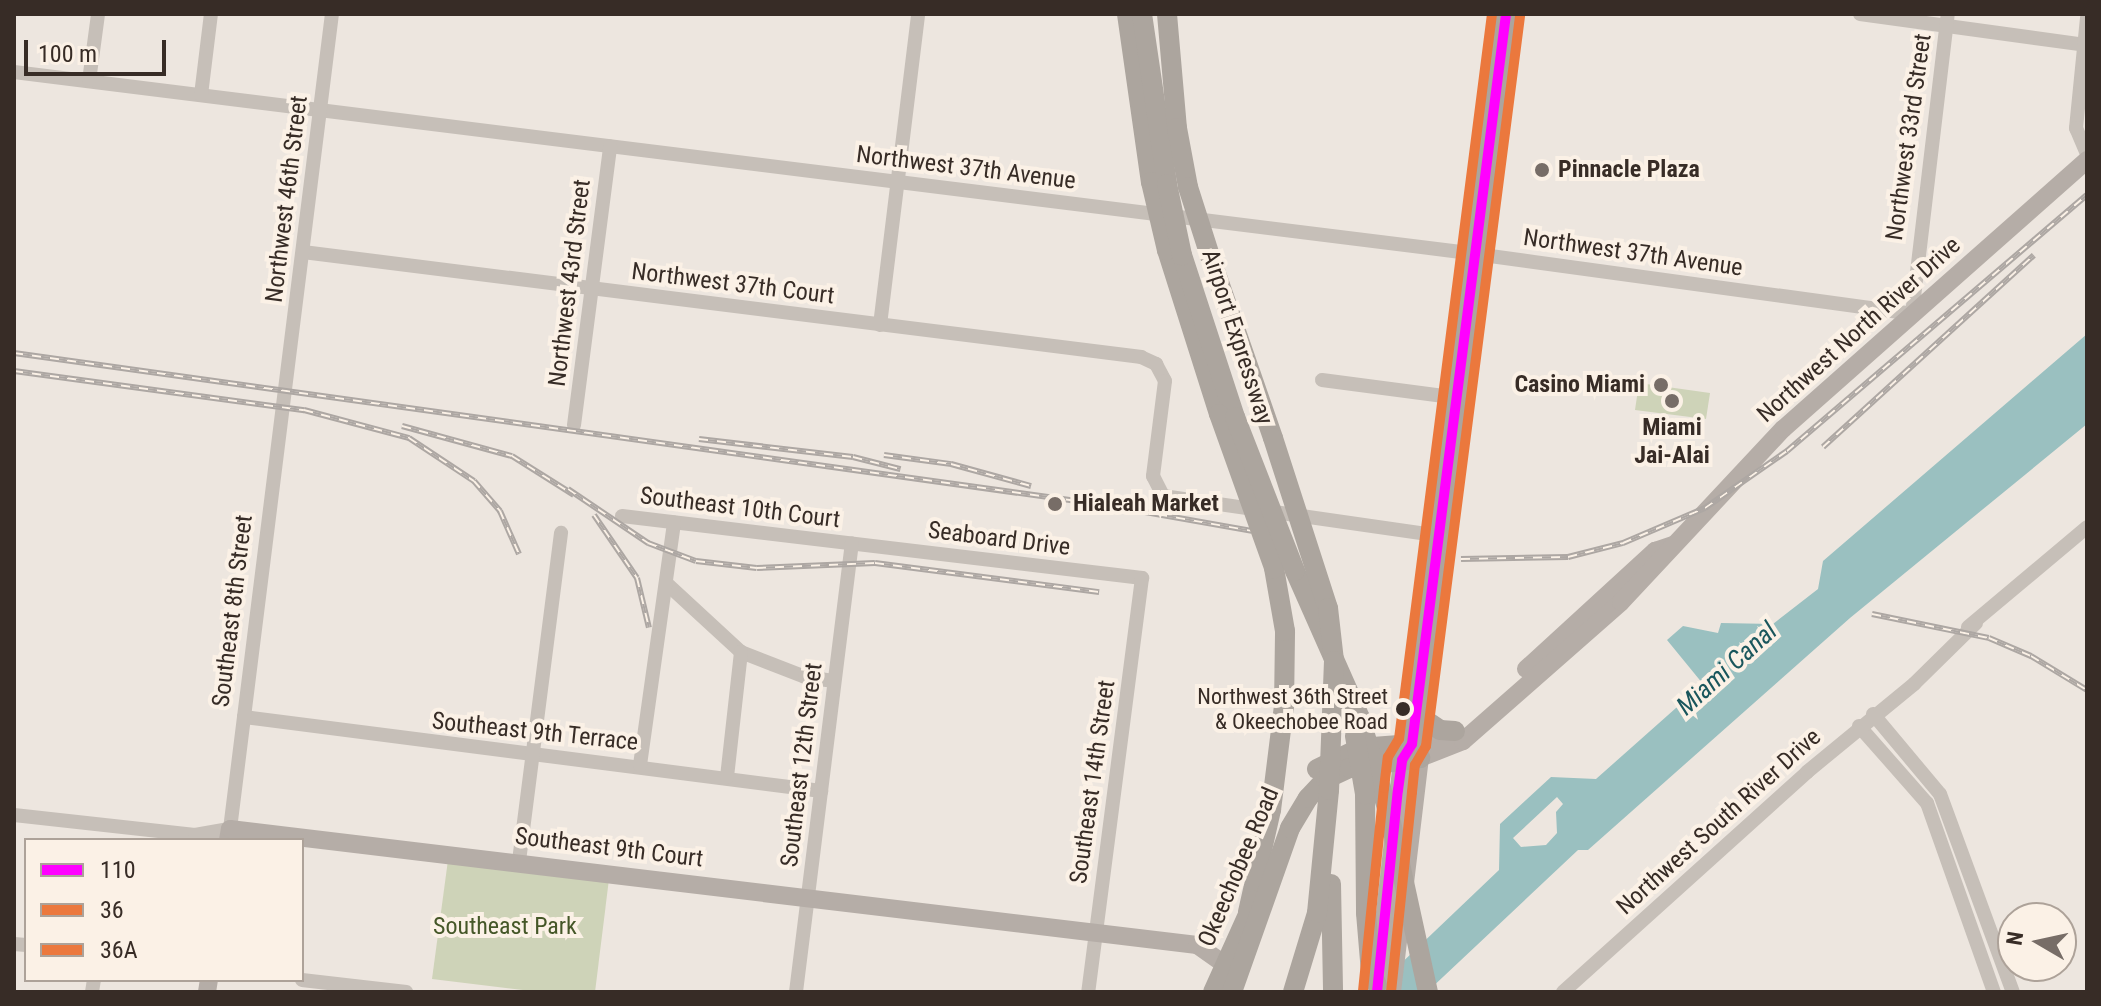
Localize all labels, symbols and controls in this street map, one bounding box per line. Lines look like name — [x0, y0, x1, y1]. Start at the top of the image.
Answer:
scale bar — [28, 24, 170, 74]
street label: Northwest 33rd Street — [1880, 32, 1938, 242]
text: 100 m — [38, 40, 97, 68]
street label: Northwest 46th Street — [260, 94, 314, 304]
street label: Northwest 37th Avenue — [855, 140, 1077, 196]
place label: Pinnacle Plaza — [1558, 156, 1700, 184]
marker: Pinnacle Plaza — [1533, 161, 1551, 179]
street label: Northwest 43rd Street — [543, 178, 597, 388]
street label: Northwest 37th Avenue — [1522, 223, 1744, 283]
street label: Northwest North River Drive — [1752, 231, 1966, 429]
street label: Airport Expressway — [1195, 246, 1279, 428]
street label: Northwest 37th Court — [630, 257, 836, 311]
place label: Casino Miami — [1514, 371, 1645, 399]
marker: Casino Miami — [1652, 376, 1670, 394]
marker: Miami Jai-Alai — [1663, 392, 1681, 410]
place label: Miami Jai-Alai — [1634, 414, 1710, 470]
street label: Southeast 10th Court — [638, 481, 842, 535]
place label: Hialeah Market — [1073, 490, 1219, 518]
marker: Hialeah Market — [1044, 493, 1066, 515]
street label: Southeast 8th Street — [207, 513, 259, 709]
street label: Seaboard Drive — [926, 516, 1072, 562]
water label: Miami Canal — [1670, 616, 1784, 722]
street label: Southeast 12th Street — [775, 661, 829, 869]
street label: Southeast 14th Street — [1064, 678, 1122, 886]
place label: Northwest 36th Street & Okeechobee Road — [1197, 683, 1388, 734]
marker: Northwest 36th Street & Okeechobee Road — [1395, 701, 1411, 717]
street label: Southeast 9th Terrace — [430, 707, 640, 757]
street label: Northwest South River Drive — [1611, 723, 1827, 921]
street label: Okeechobee Road — [1192, 783, 1286, 951]
street label: Southeast 9th Court — [513, 822, 705, 874]
legend — [24, 838, 304, 982]
text: 110 — [100, 856, 136, 884]
text: 36 — [100, 896, 124, 924]
north arrow — [1997, 902, 2077, 982]
park label: Southeast Park — [433, 913, 577, 941]
text: N — [2001, 930, 2028, 947]
text: 36A — [100, 936, 138, 964]

